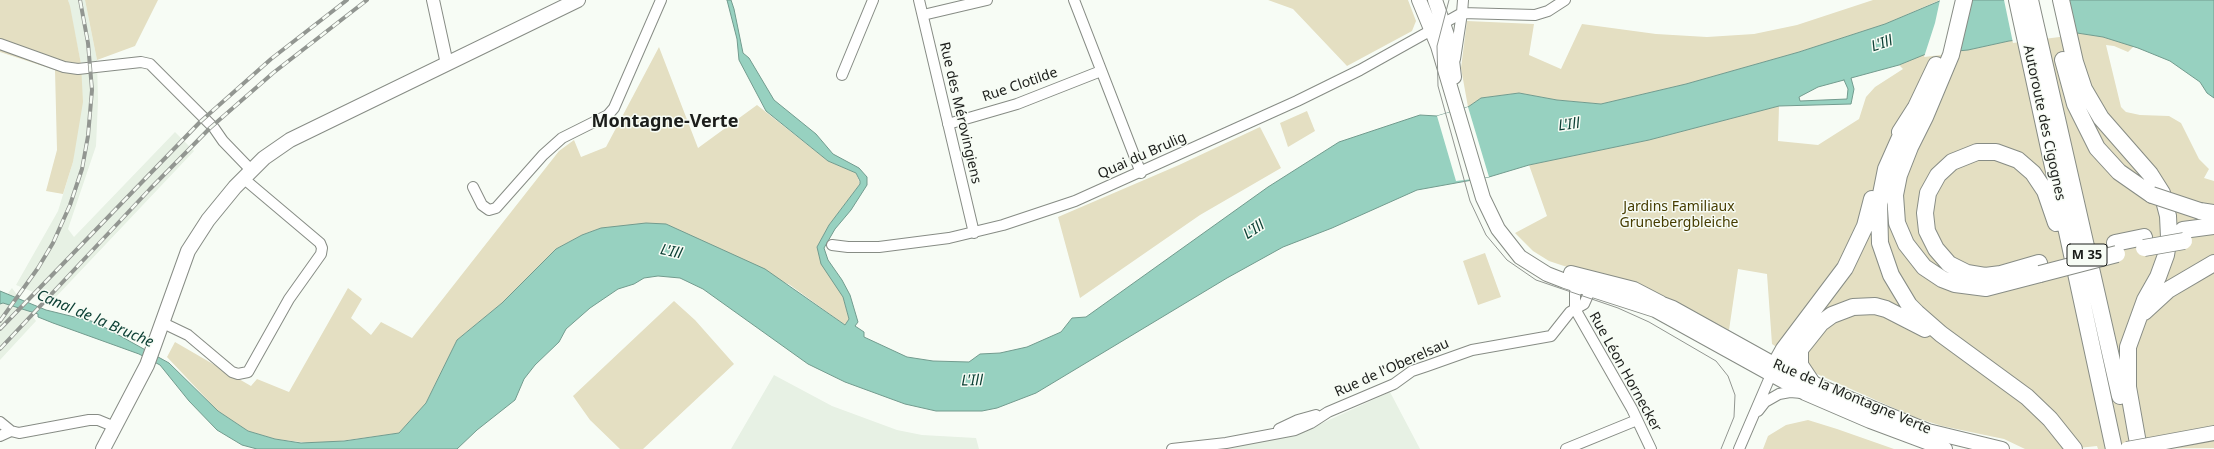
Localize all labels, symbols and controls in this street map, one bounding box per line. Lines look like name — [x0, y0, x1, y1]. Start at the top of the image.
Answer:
water label: L'Ill — [1869, 32, 1895, 56]
street label: Rue des Mérovingiens — [936, 41, 984, 185]
street label: Autoroute des Cigognes — [2019, 44, 2069, 202]
street label: Rue Clotilde — [980, 64, 1060, 106]
district label: Montagne-Verte — [592, 111, 738, 133]
water label: L'Ill — [1557, 115, 1581, 135]
street label: Quai du Brulig — [1095, 129, 1189, 183]
park label: Jardins Familiaux Grunebergbleiche — [1620, 199, 1738, 232]
water label: L'Ill — [1240, 216, 1268, 244]
water label: L'Ill — [658, 241, 684, 263]
road number: M 35 — [2067, 244, 2107, 266]
water label: Canal de la Bruche — [34, 286, 156, 352]
street label: Rue Léon Hornecker — [1585, 309, 1665, 435]
street label: Rue de l'Oberelsau — [1332, 335, 1452, 401]
street label: Rue de la Montagne Verte — [1770, 356, 1934, 438]
water label: L'Ill — [961, 372, 983, 390]

